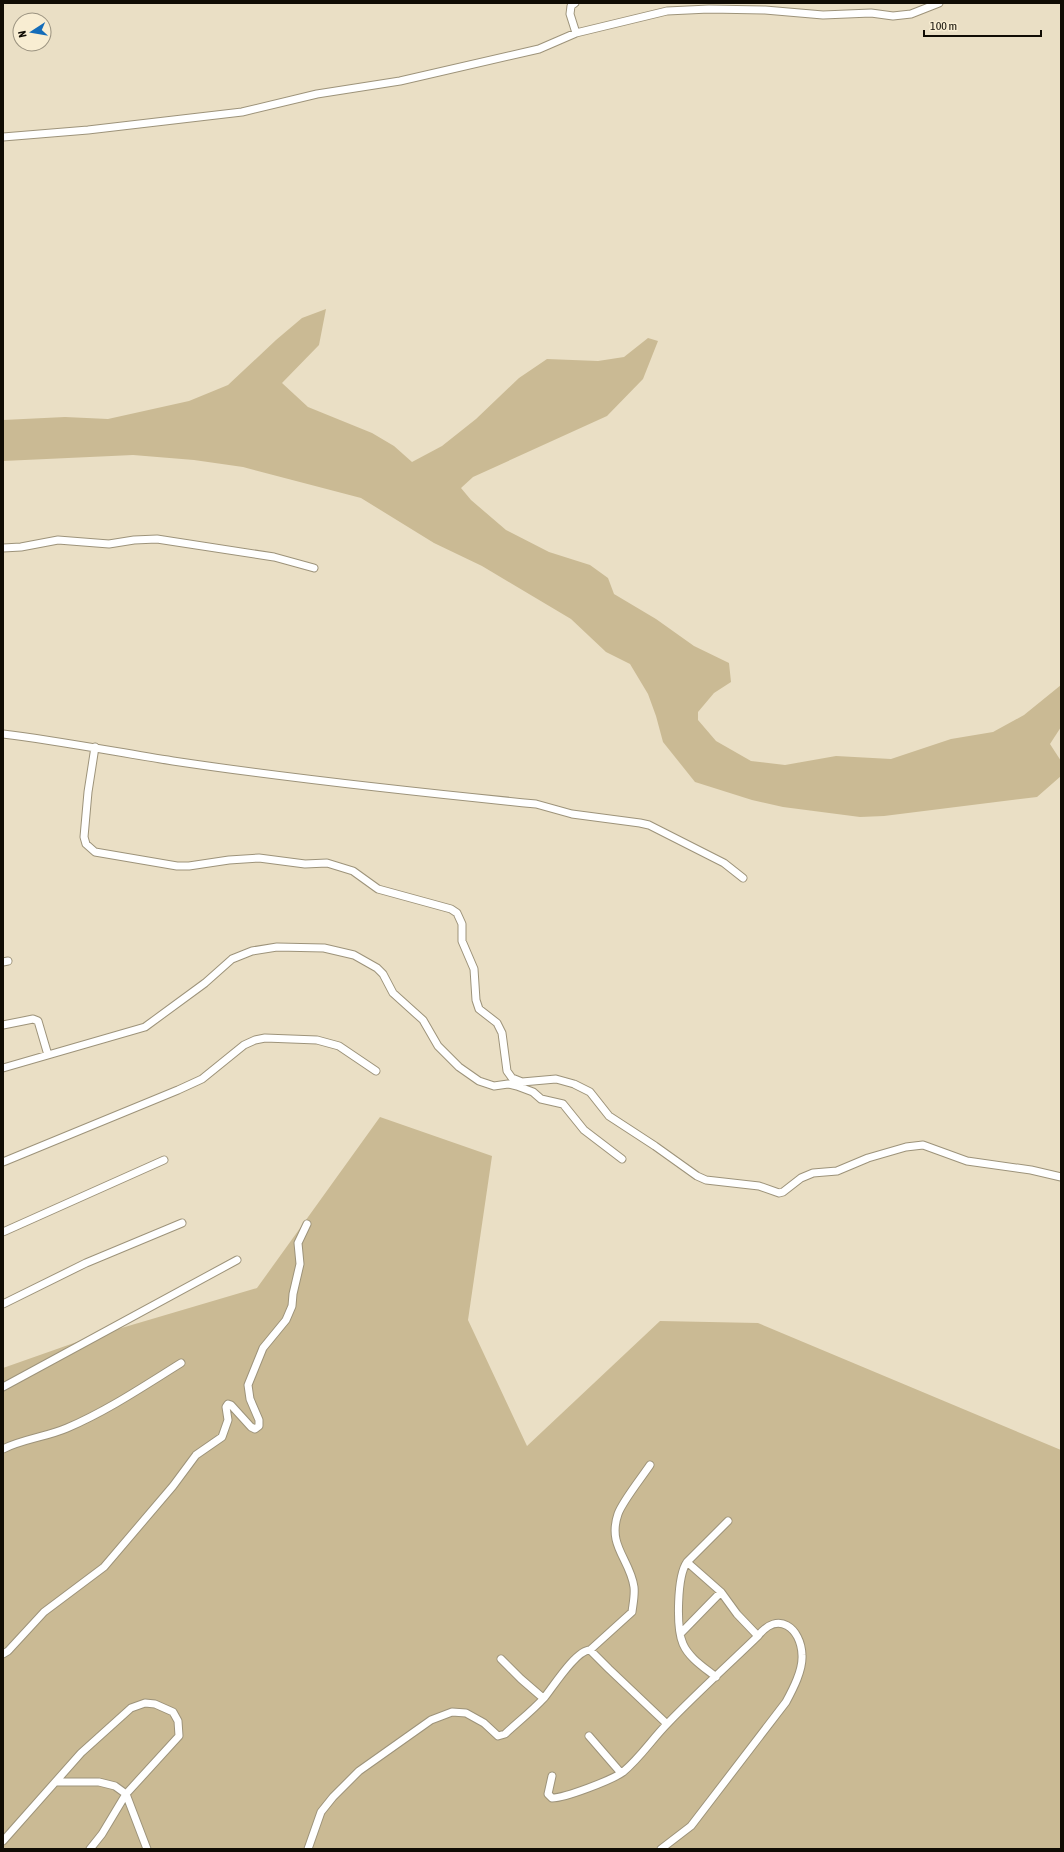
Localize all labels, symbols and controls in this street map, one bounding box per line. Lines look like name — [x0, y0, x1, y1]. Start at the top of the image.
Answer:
north arrow — [12, 12, 52, 52]
scale bar — [924, 12, 1041, 38]
text: 100 m — [930, 19, 957, 33]
text: N — [16, 30, 29, 39]

